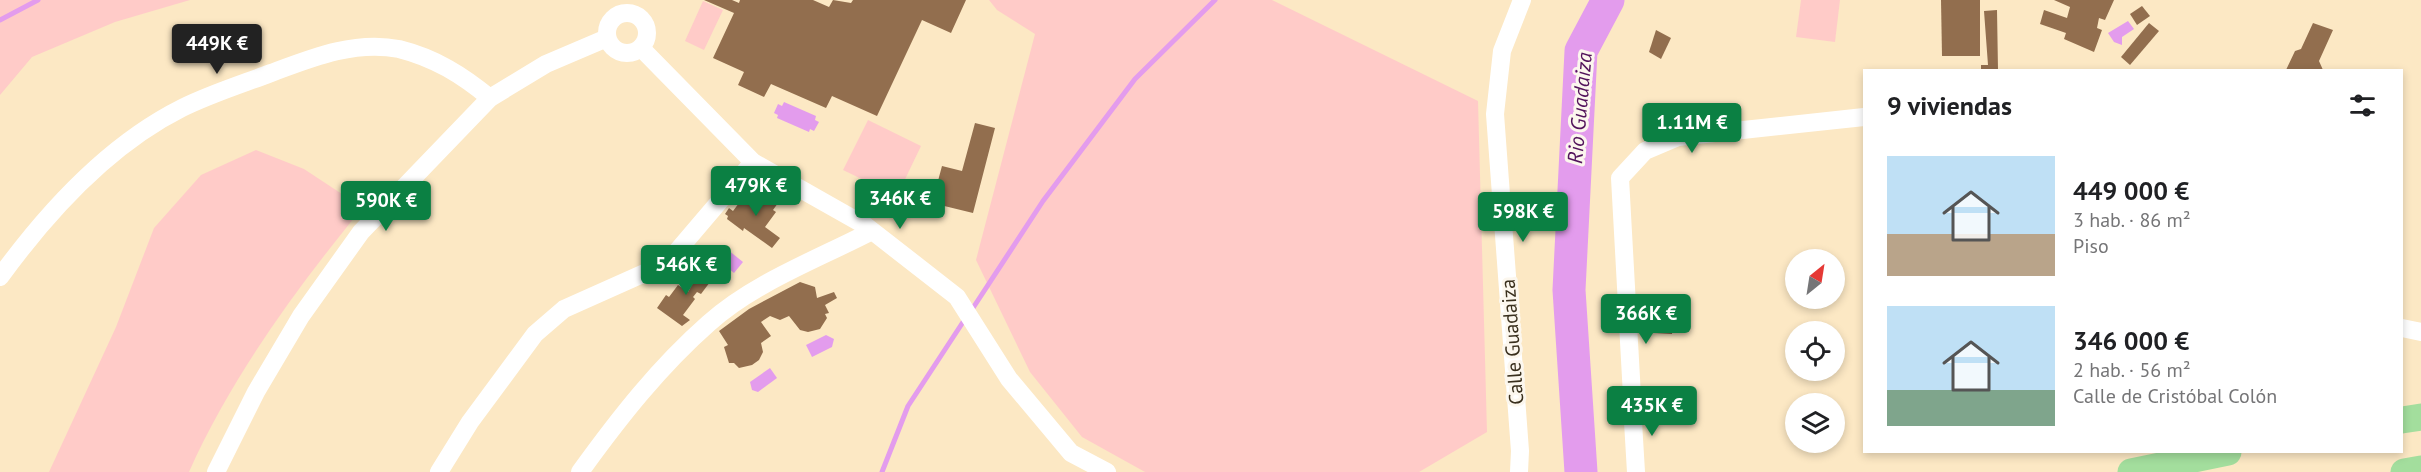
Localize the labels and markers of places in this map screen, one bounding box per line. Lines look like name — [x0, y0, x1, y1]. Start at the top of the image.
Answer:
pin: 449K € — [168, 24, 266, 75]
pin: 1.11M € — [1637, 103, 1747, 154]
pin: 479K € — [707, 166, 805, 217]
pin: 346K € — [851, 179, 949, 230]
pin: 590K € — [337, 181, 435, 232]
pin: 598K € — [1474, 192, 1572, 243]
pin: 546K € — [637, 245, 735, 296]
pin: 366K € — [1597, 294, 1695, 345]
pin: 435K € — [1603, 386, 1701, 437]

